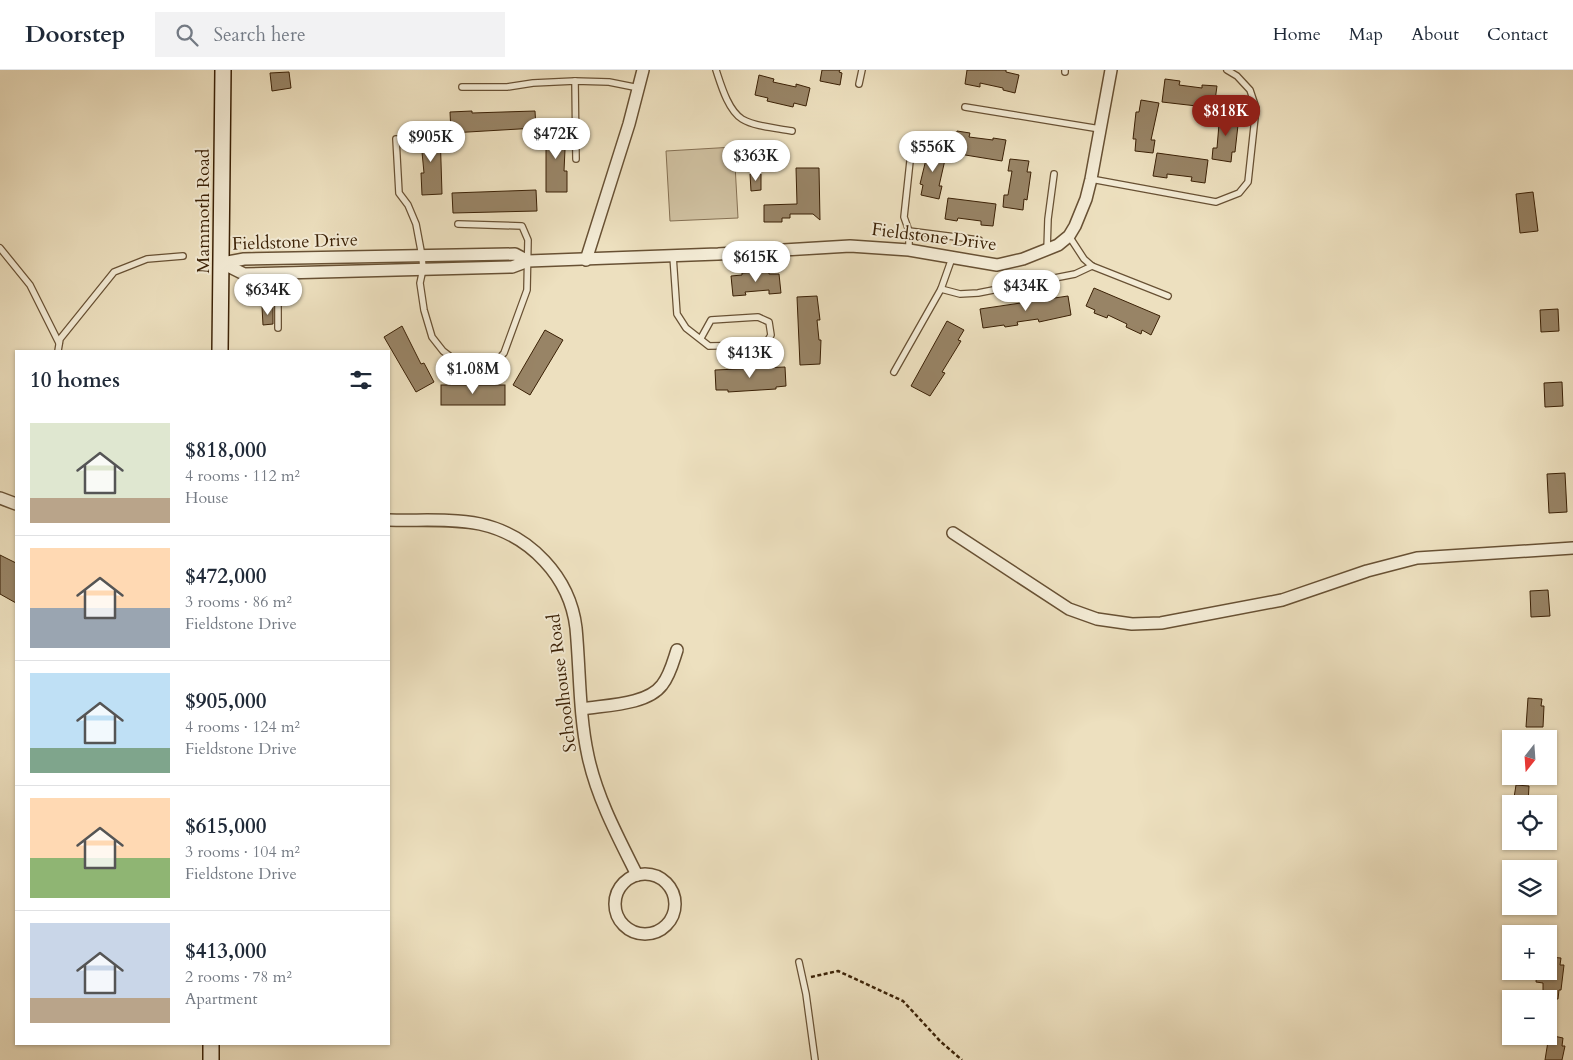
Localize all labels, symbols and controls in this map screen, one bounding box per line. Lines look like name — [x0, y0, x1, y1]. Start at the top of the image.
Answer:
search box — [155, 12, 505, 57]
text: Doorstep — [25, 18, 125, 51]
icon: search — [173, 21, 201, 49]
text: Search here — [213, 22, 306, 48]
text: Home — [1273, 22, 1321, 47]
text: Map — [1349, 22, 1383, 47]
text: About — [1411, 22, 1459, 47]
text: Contact — [1487, 22, 1548, 47]
pin: $818K — [1191, 94, 1261, 137]
text: $818K — [1203, 100, 1249, 122]
pin: $472K — [521, 118, 591, 160]
pin: $905K — [396, 121, 466, 163]
text: $472K — [533, 123, 579, 145]
text: $905K — [408, 126, 454, 148]
pin: $556K — [898, 131, 968, 173]
text: $556K — [910, 136, 956, 158]
pin: $363K — [721, 140, 791, 182]
text: $363K — [733, 145, 779, 167]
street label: Mammoth Road — [191, 148, 216, 273]
street label: Fieldstone Drive — [870, 217, 998, 257]
street label: Fieldstone Drive — [232, 227, 358, 257]
pin: $615K — [721, 240, 791, 283]
text: $615K — [733, 246, 779, 268]
pin: $434K — [991, 270, 1061, 312]
pin: $634K — [233, 274, 303, 316]
text: $434K — [1003, 275, 1049, 297]
text: $634K — [245, 279, 291, 301]
pin: $413K — [715, 336, 785, 379]
text: $413K — [727, 342, 773, 364]
pin: $1.08M — [432, 352, 514, 395]
text: $1.08M — [447, 358, 499, 380]
text: 10 homes — [30, 366, 120, 395]
icon: filters — [347, 366, 375, 394]
text: $818,000 — [185, 436, 266, 465]
icon: home — [70, 443, 130, 503]
text: 4 rooms · 112 m² — [185, 465, 300, 487]
text: House — [185, 487, 228, 509]
text: $472,000 — [185, 562, 266, 591]
icon: home — [70, 568, 130, 628]
text: 3 rooms · 86 m² — [185, 591, 292, 613]
street label: Schoolhouse Road — [541, 612, 583, 754]
text: Fieldstone Drive — [185, 613, 297, 635]
text: $905,000 — [185, 687, 266, 716]
icon: home — [70, 693, 130, 753]
text: 4 rooms · 124 m² — [185, 716, 300, 738]
north arrow — [1502, 730, 1558, 785]
map controls — [1502, 730, 1557, 1045]
text: Fieldstone Drive — [185, 738, 297, 760]
button: locate — [1502, 795, 1557, 850]
text: $615,000 — [185, 812, 266, 841]
icon: home — [70, 818, 130, 878]
text: 3 rooms · 104 m² — [185, 841, 300, 863]
button: layers — [1502, 860, 1557, 915]
text: Fieldstone Drive — [185, 863, 297, 885]
button: + — [1502, 925, 1557, 980]
text: $413,000 — [185, 937, 266, 966]
icon: home — [70, 943, 130, 1003]
text: 2 rooms · 78 m² — [185, 966, 292, 988]
text: Apartment — [185, 988, 258, 1010]
button: − — [1502, 990, 1557, 1045]

